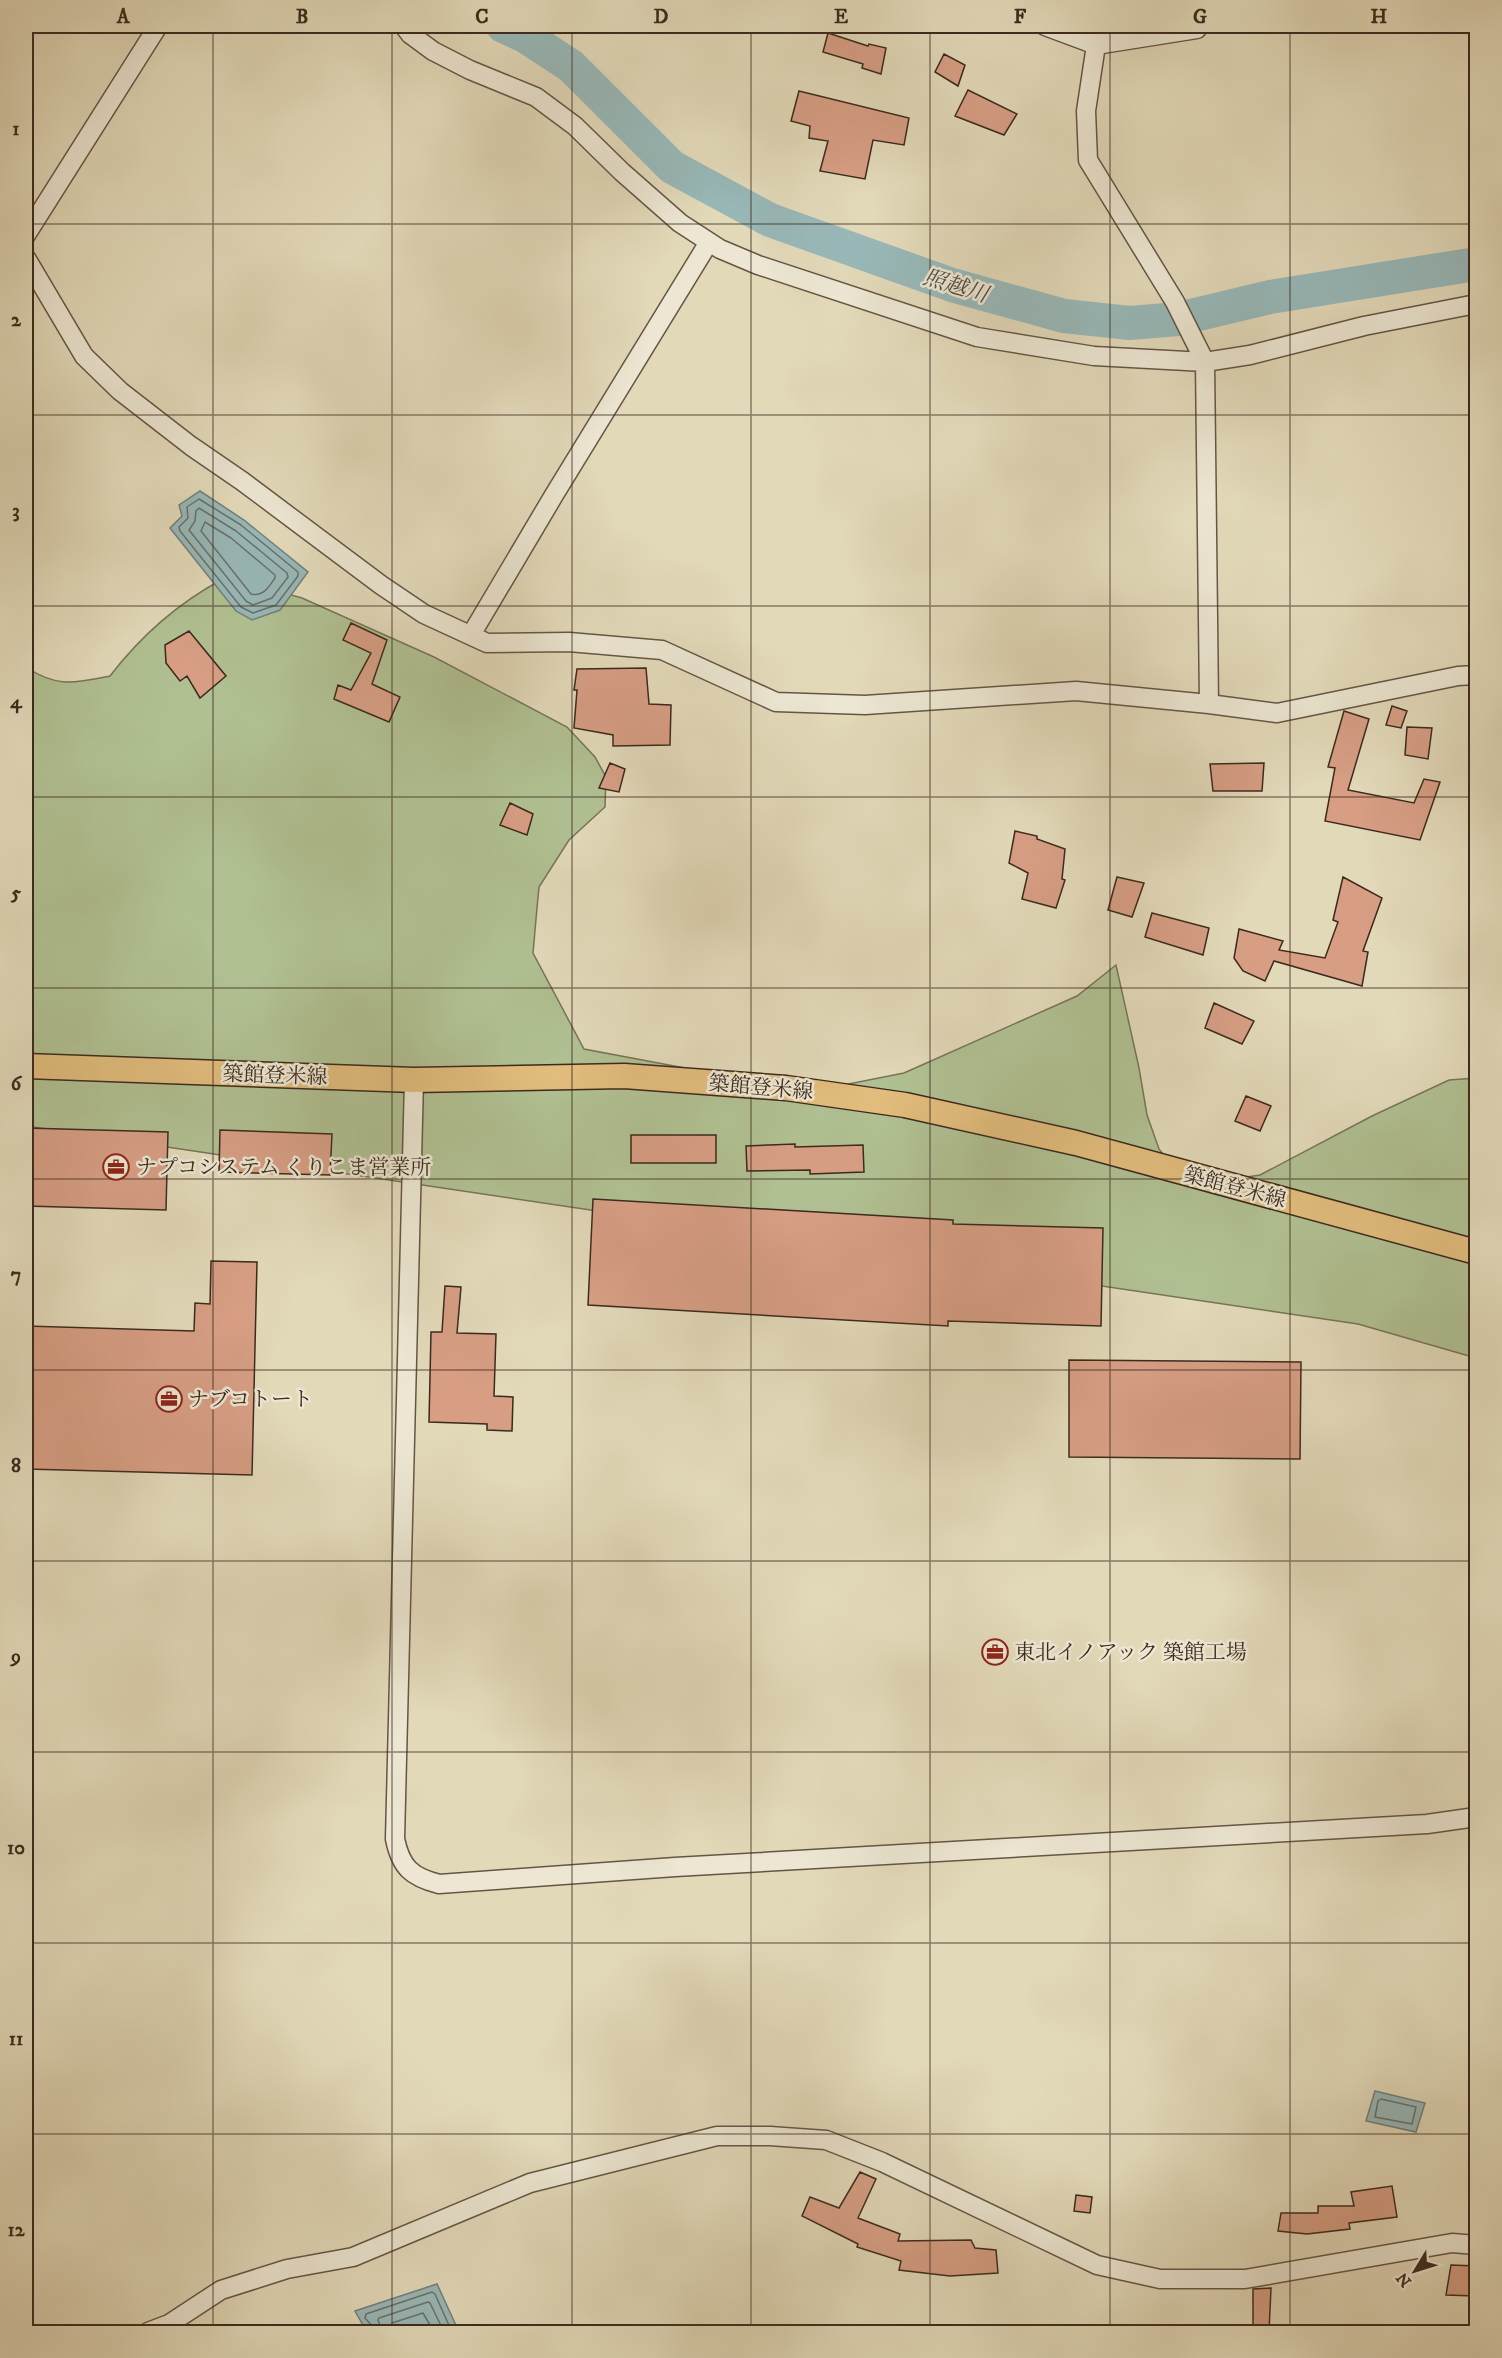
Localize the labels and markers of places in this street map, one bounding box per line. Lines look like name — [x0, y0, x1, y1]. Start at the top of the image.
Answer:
office icon: ナプコシステム くりこま営業所 — [101, 1152, 131, 1182]
place label: ナプコシステム くりこま営業所 — [136, 1155, 431, 1181]
office icon: ナブコトート — [154, 1384, 184, 1414]
place label: ナブコトート — [188, 1387, 313, 1413]
office icon: 東北イノアック 築館工場 — [980, 1637, 1010, 1667]
place label: 東北イノアック 築館工場 — [1014, 1640, 1247, 1666]

